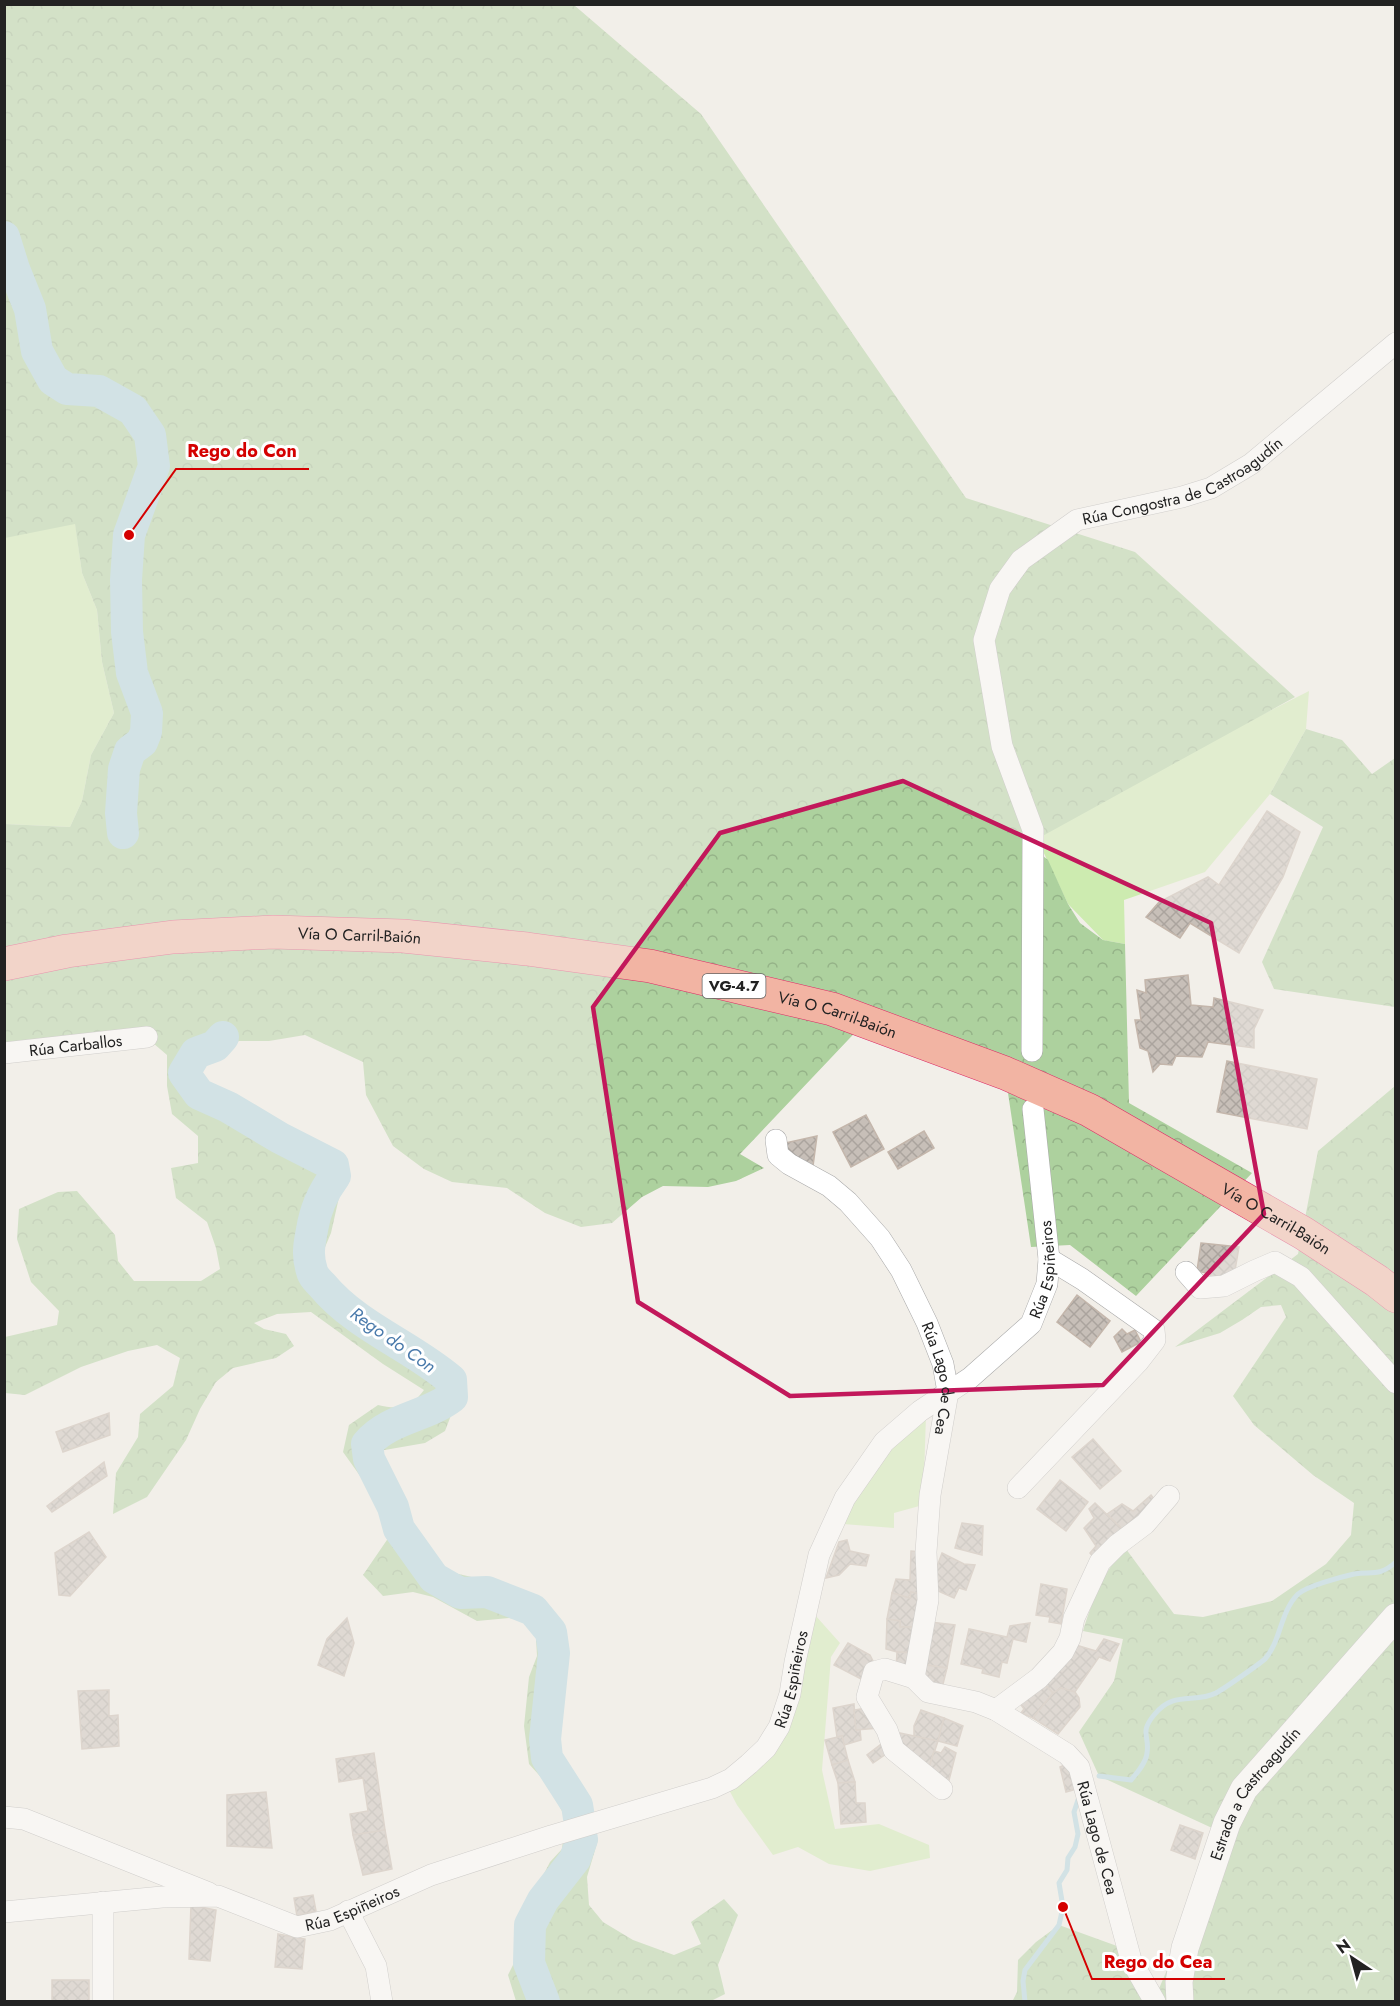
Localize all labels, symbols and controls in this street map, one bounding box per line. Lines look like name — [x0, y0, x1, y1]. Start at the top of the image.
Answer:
street label: Rúa Congostra de Castroagudín — [1080, 432, 1287, 530]
callout: Rego do Con — [176, 433, 309, 469]
text: Rego do Con — [187, 438, 297, 464]
street label: Vía O Carril-Baión — [297, 922, 422, 950]
road number: VG-4.7 — [702, 974, 766, 998]
street label: Vía O Carril-Baión — [776, 986, 900, 1044]
street label: Rúa Carballos — [28, 1029, 123, 1062]
street label: Vía O Carril-Baión — [1217, 1178, 1335, 1260]
street label: Rúa Espiñeiros — [1023, 1219, 1061, 1322]
water label: Rego do Con — [345, 1301, 441, 1379]
street label: Rúa Lago de Cea — [916, 1318, 959, 1437]
street label: Rúa Espiñeiros — [768, 1628, 814, 1731]
street label: Estrada a Castroagudín — [1204, 1722, 1306, 1863]
street label: Rúa Lago de Cea — [1071, 1778, 1124, 1897]
street label: Rúa Espiñeiros — [303, 1880, 403, 1937]
north arrow — [1322, 1928, 1382, 1988]
text: N — [1332, 1933, 1355, 1959]
callout: Rego do Cea — [1092, 1943, 1225, 1979]
text: Rego do Cea — [1104, 1949, 1212, 1975]

